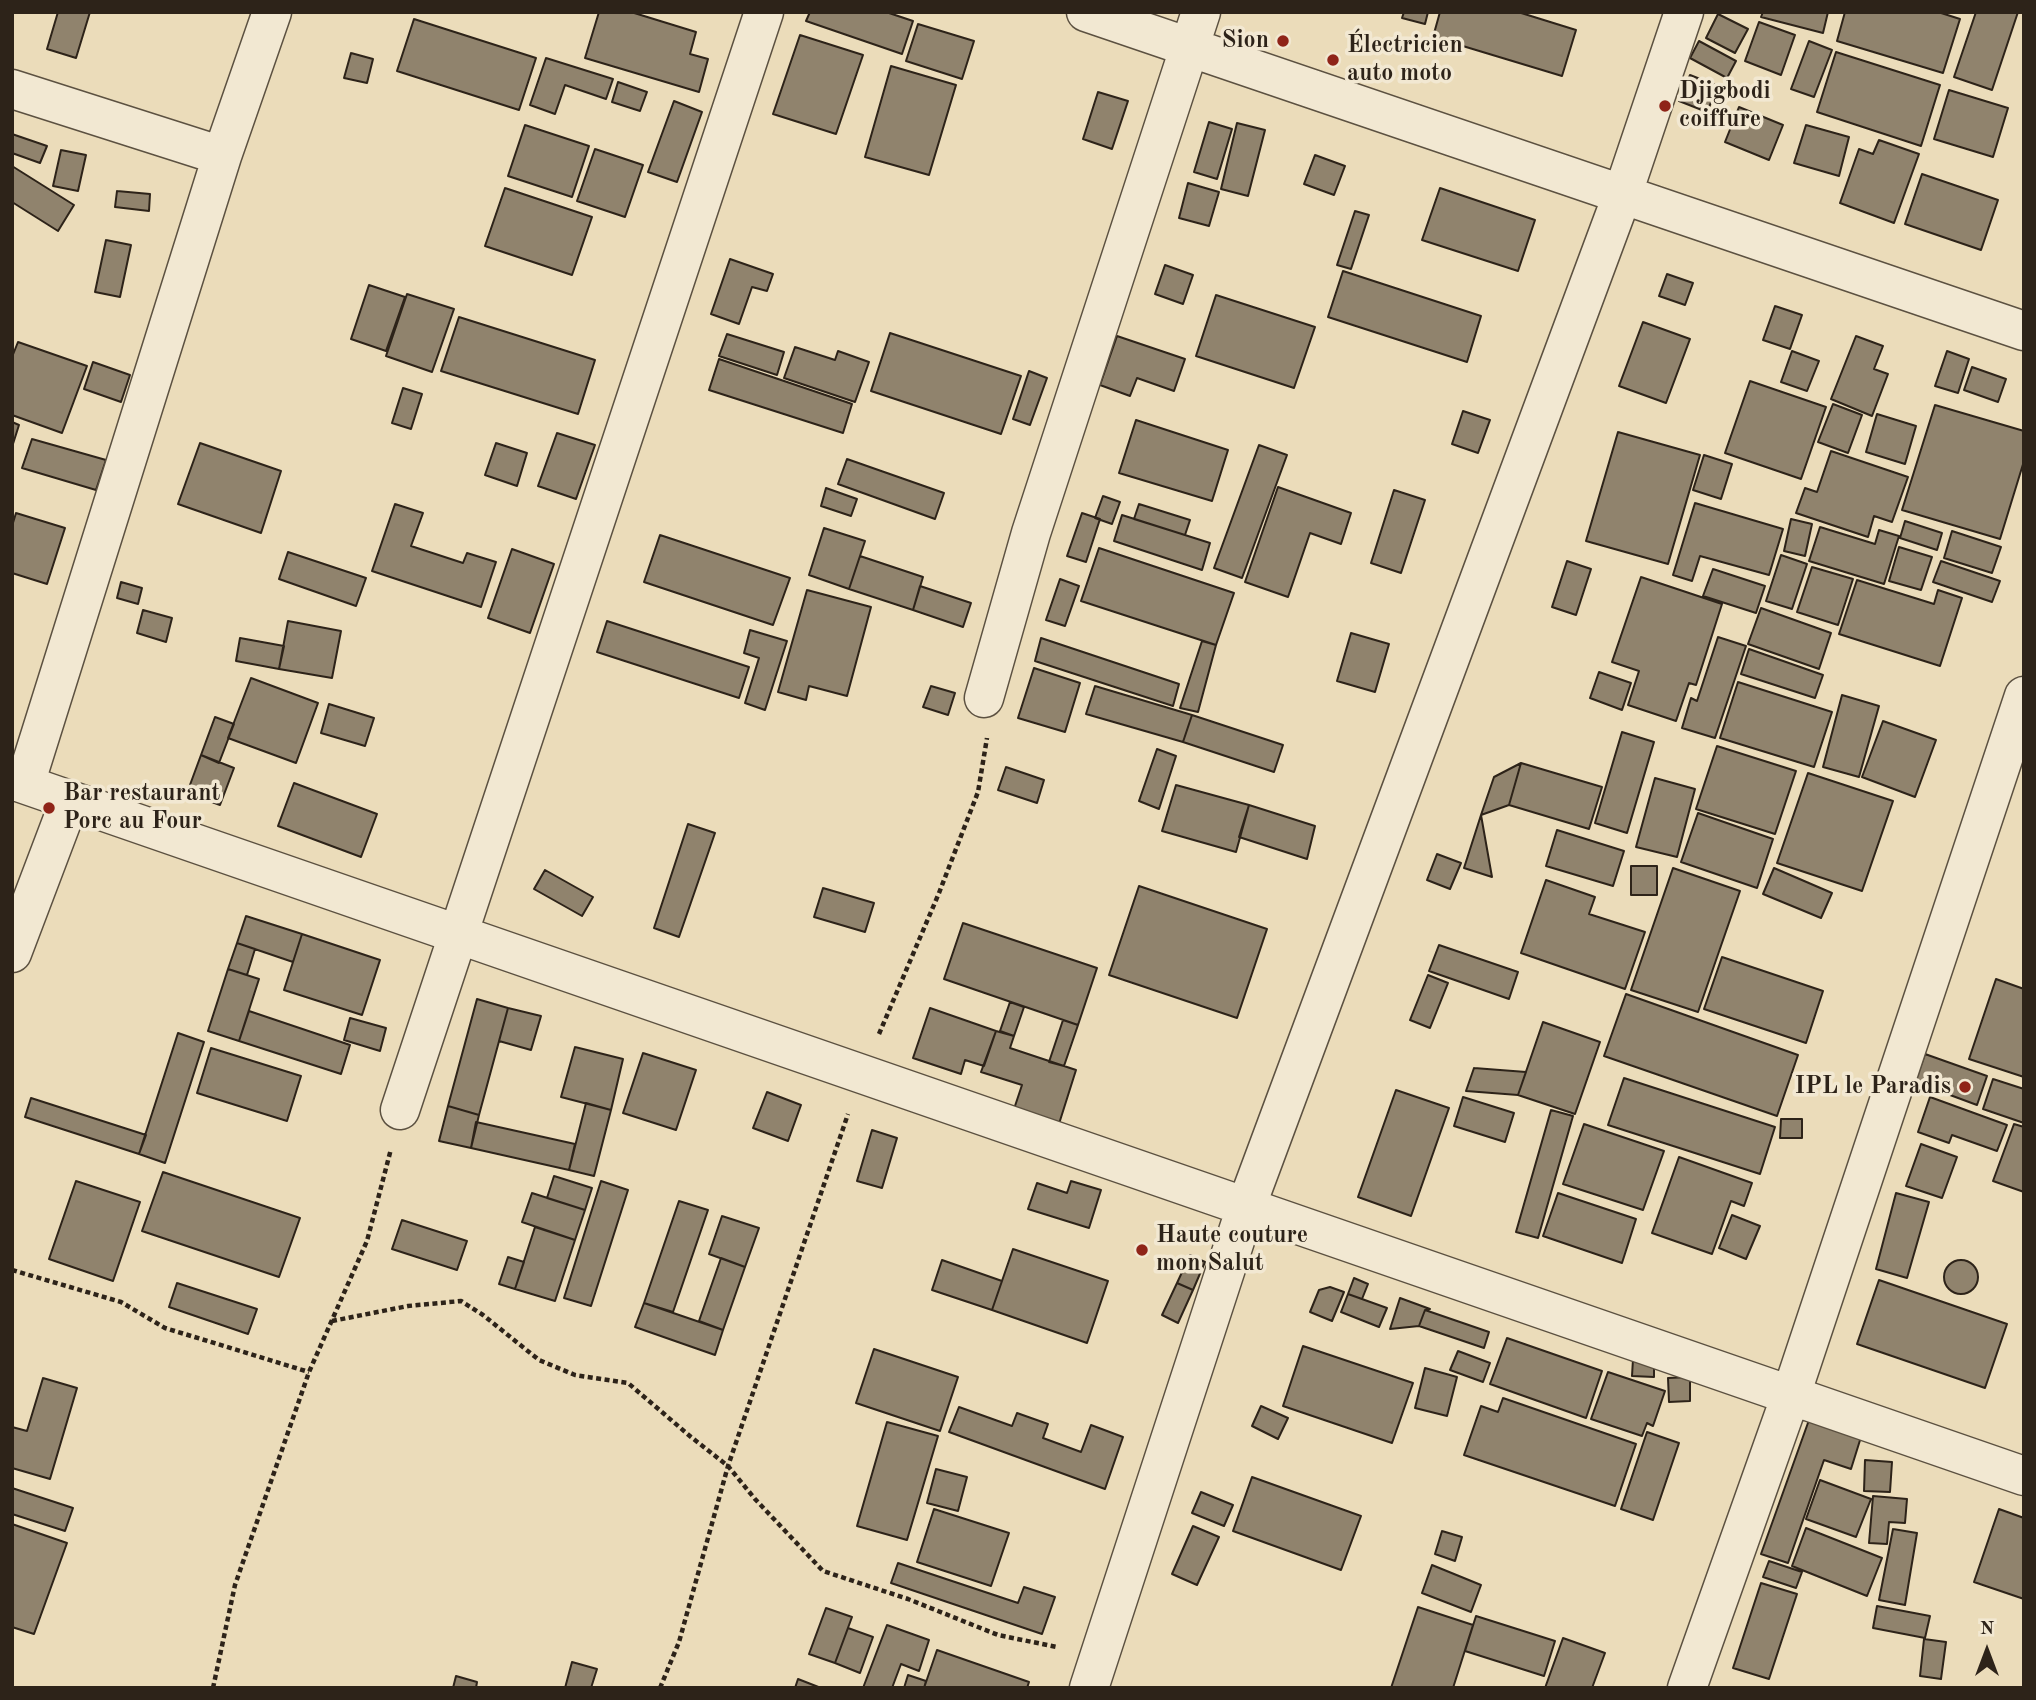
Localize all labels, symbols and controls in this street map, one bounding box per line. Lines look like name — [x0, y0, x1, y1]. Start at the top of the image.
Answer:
place label: Sion — [1222, 27, 1269, 55]
place label: Électricien auto moto — [1347, 32, 1463, 88]
marker: Sion — [1275, 33, 1291, 49]
marker: Électricien auto moto — [1325, 52, 1341, 68]
place label: Djigbodi coiffure — [1679, 78, 1771, 134]
marker: Djigbodi coiffure — [1657, 98, 1673, 114]
place label: Bar restaurant Porc au Four — [63, 780, 220, 836]
marker: Bar restaurant Porc au Four — [41, 800, 57, 816]
place label: IPL le Paradis — [1794, 1073, 1951, 1101]
marker: IPL le Paradis — [1957, 1079, 1973, 1095]
place label: Haute couture mon Salut — [1156, 1222, 1308, 1278]
marker: Haute couture mon Salut — [1134, 1242, 1150, 1258]
north arrow — [1952, 1616, 2022, 1686]
text: N — [1980, 1620, 1994, 1639]

